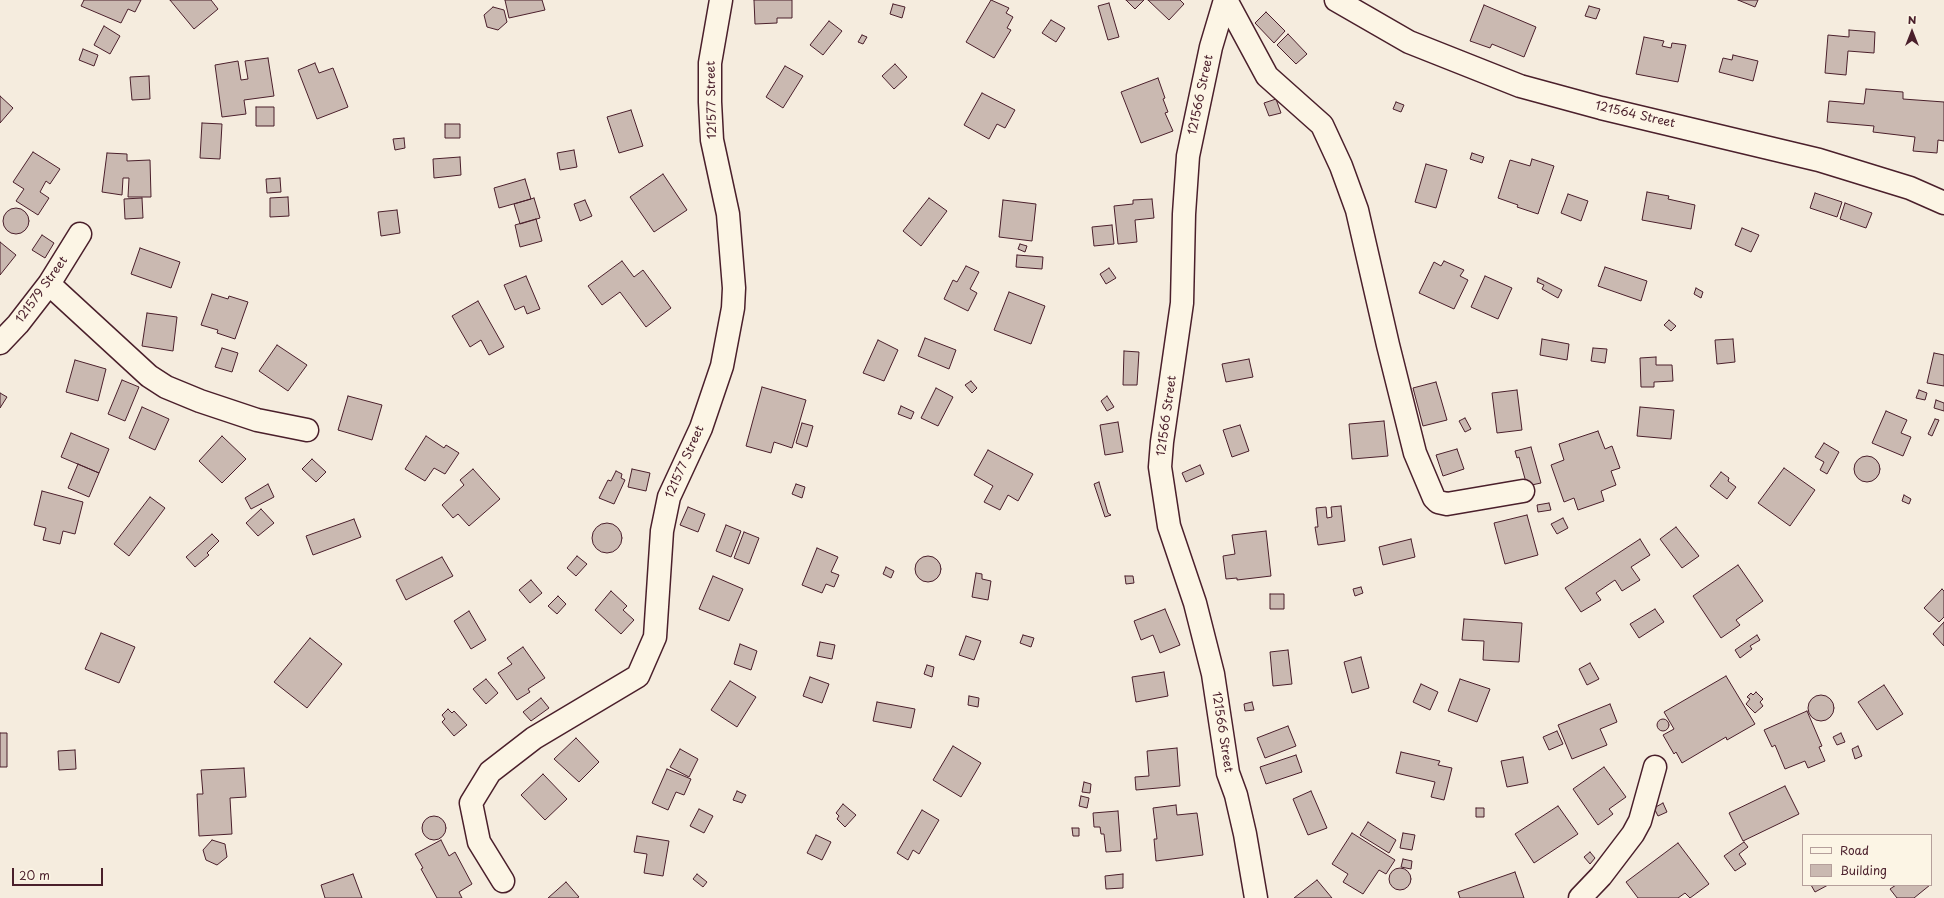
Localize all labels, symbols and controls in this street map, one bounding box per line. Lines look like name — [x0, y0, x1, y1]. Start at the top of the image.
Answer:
text: N — [1908, 11, 1916, 28]
north arrow — [1892, 12, 1932, 52]
street label: 121566 Street — [1185, 54, 1217, 136]
street label: 121577 Street — [704, 61, 720, 139]
street label: 121564 Street — [1594, 99, 1676, 131]
street label: 121579 Street — [13, 254, 71, 326]
street label: 121566 Street — [1154, 375, 1180, 457]
street label: 121577 Street — [663, 423, 707, 501]
street label: 121566 Street — [1209, 691, 1235, 773]
legend — [1802, 834, 1932, 886]
text: Road — [1840, 841, 1869, 859]
scale bar — [14, 860, 105, 886]
text: Building — [1840, 861, 1887, 879]
text: 20 m — [19, 866, 50, 884]

